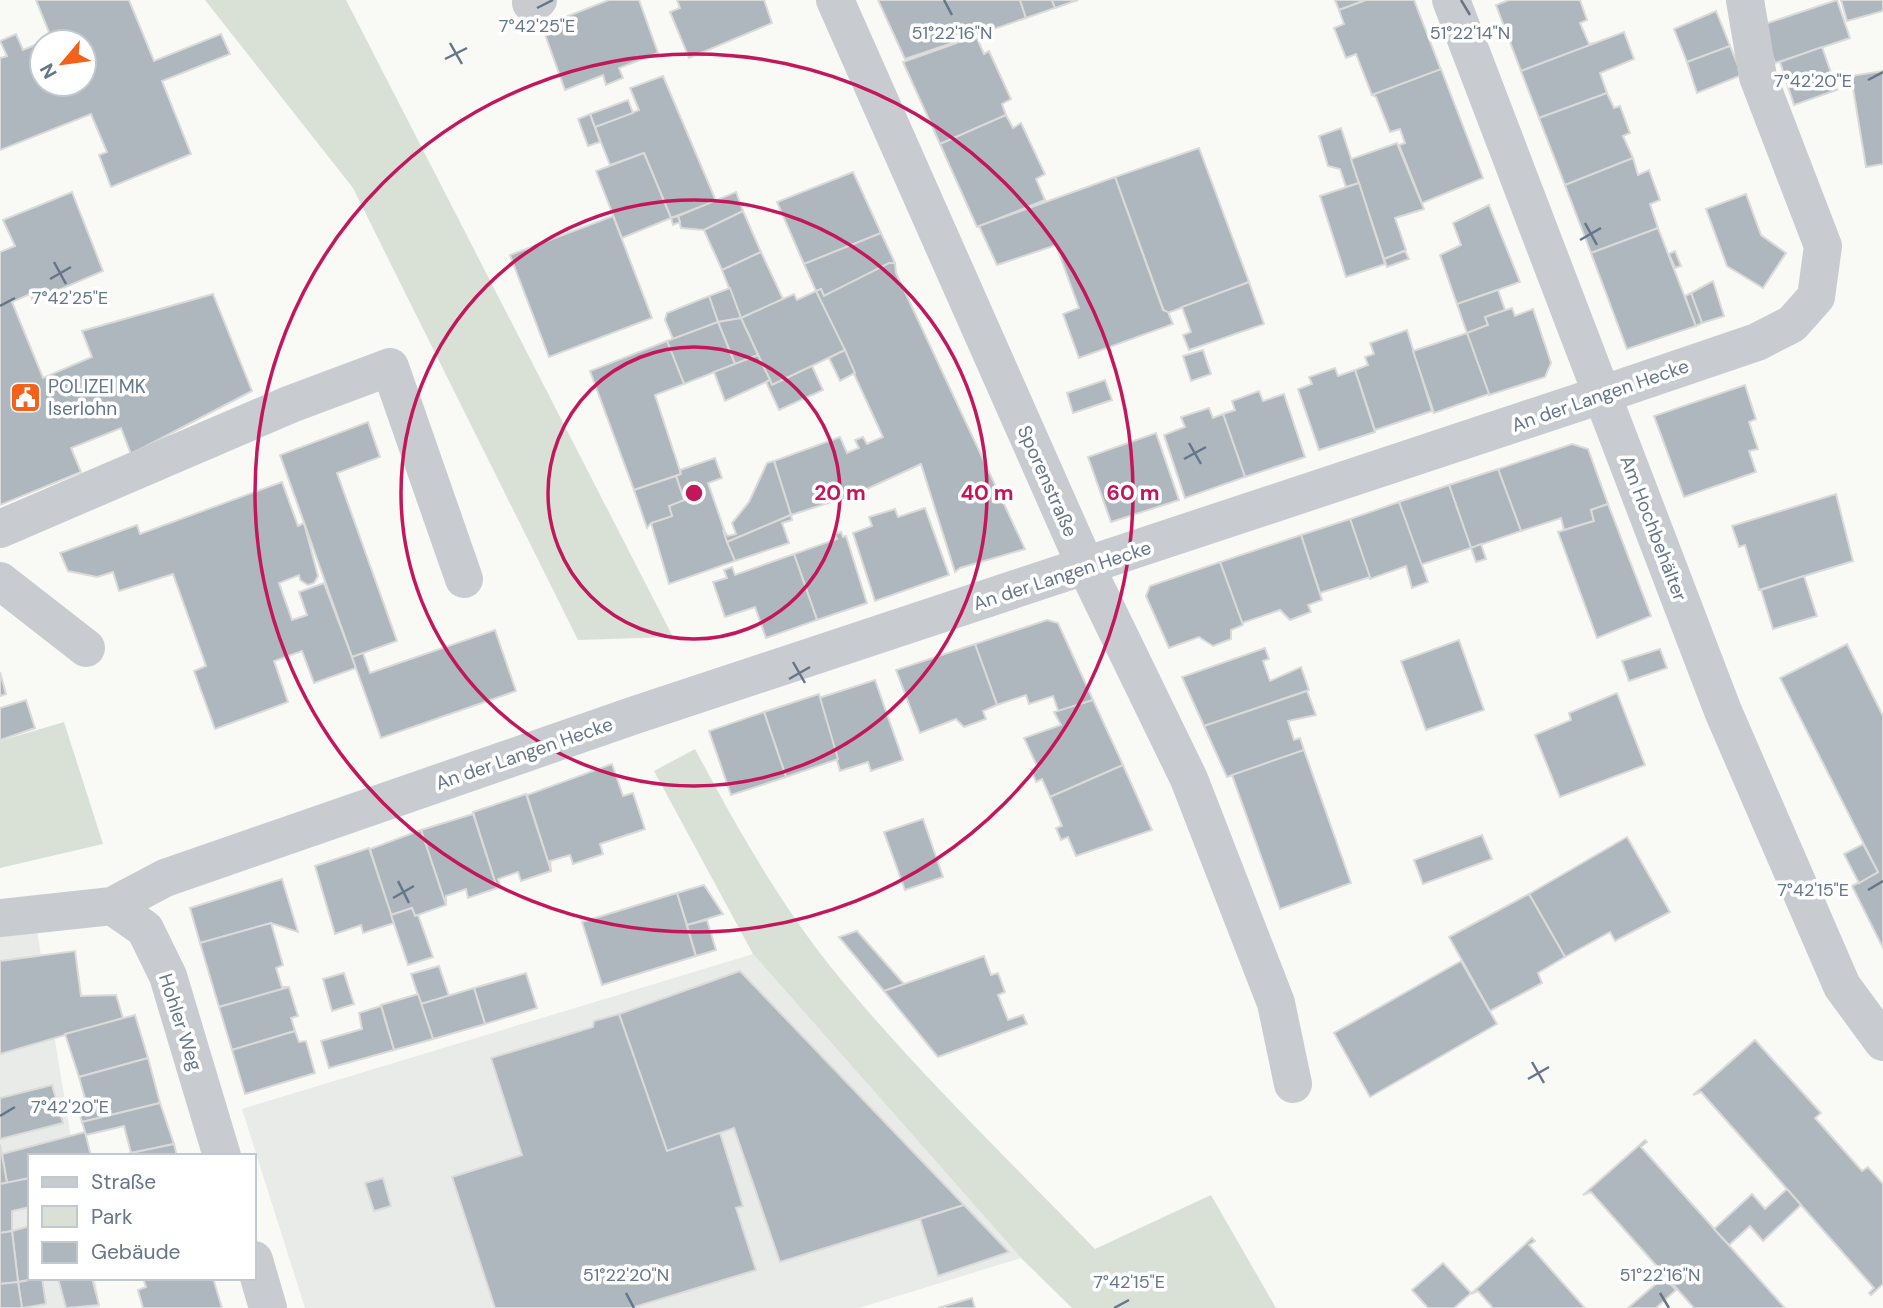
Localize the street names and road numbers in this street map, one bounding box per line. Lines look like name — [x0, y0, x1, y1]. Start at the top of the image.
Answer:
street label: An der Langen Hecke — [1508, 353, 1692, 438]
street label: Sporenstraße — [1012, 421, 1083, 541]
street label: Am Hochbehälter — [1614, 452, 1693, 604]
street label: An der Langen Hecke — [970, 535, 1154, 616]
street label: An der Langen Hecke — [432, 711, 616, 796]
street label: Hohler Weg — [153, 970, 208, 1074]

